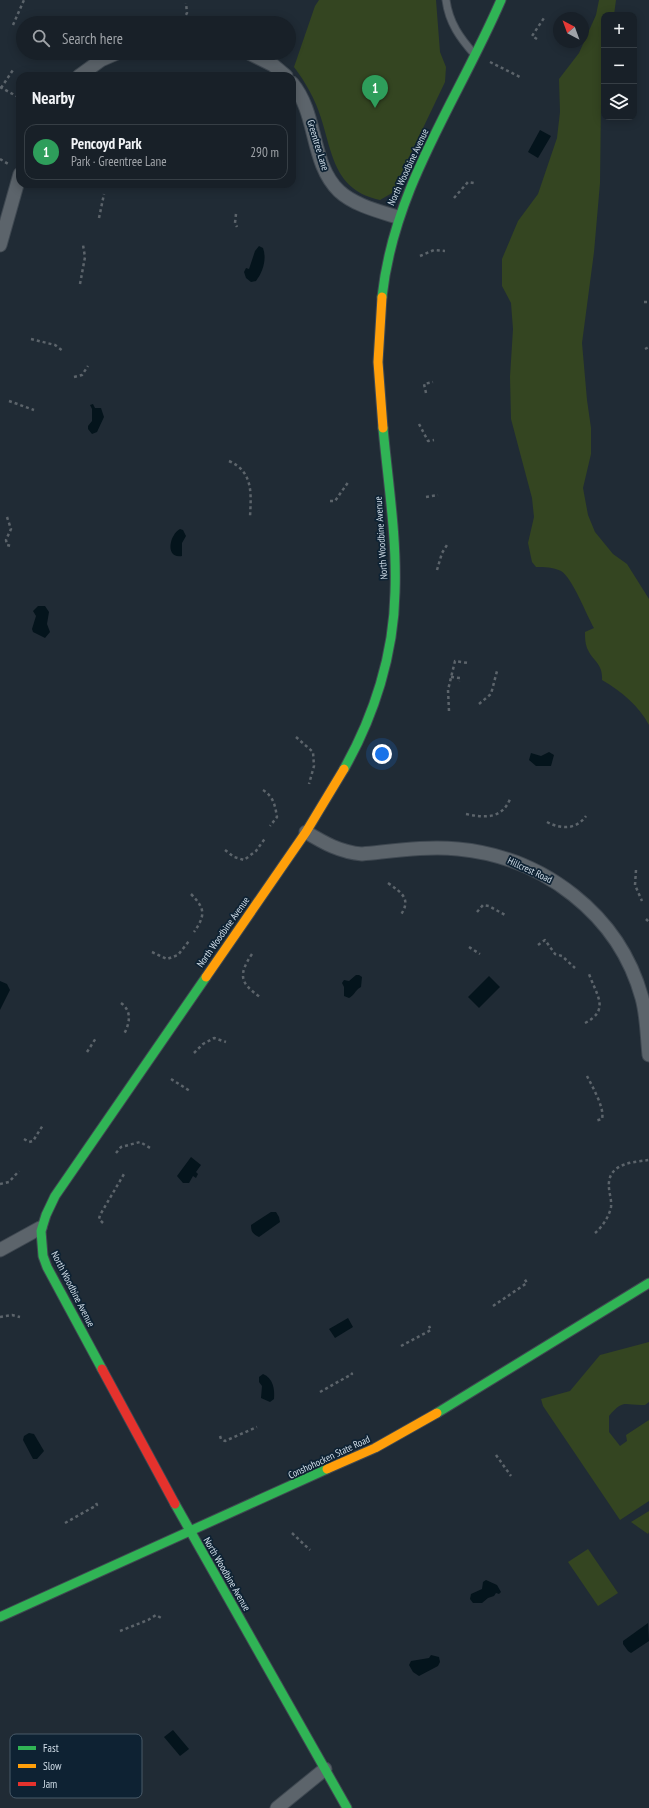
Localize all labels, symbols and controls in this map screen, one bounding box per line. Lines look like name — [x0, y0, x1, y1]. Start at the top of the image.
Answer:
north arrow — [553, 12, 589, 48]
map controls — [601, 12, 637, 120]
button: + — [601, 12, 637, 48]
search box — [16, 16, 296, 60]
icon: search — [30, 27, 52, 49]
text: Search here — [62, 29, 123, 48]
button: − — [601, 48, 637, 84]
pin: 1 — [362, 75, 388, 108]
button: layers — [601, 84, 637, 120]
text: Nearby — [32, 87, 75, 109]
street label: Greentree Lane — [304, 118, 332, 172]
street label: North Woodbine Avenue — [385, 127, 431, 207]
text: Pencoyd Park — [71, 134, 142, 153]
text: 1 — [43, 144, 49, 161]
text: 290 m — [250, 144, 279, 161]
text: Park · Greentree Lane — [71, 153, 167, 170]
street label: North Woodbine Avenue — [372, 496, 390, 580]
your location — [372, 744, 392, 764]
street label: Hillcrest Road — [506, 854, 554, 886]
street label: North Woodbine Avenue — [194, 894, 252, 970]
street label: North Woodbine Avenue — [48, 1249, 98, 1329]
street label: Conshohocken State Road — [286, 1432, 372, 1482]
street label: North Woodbine Avenue — [201, 1535, 253, 1613]
legend — [10, 1734, 142, 1798]
text: Fast — [43, 1741, 59, 1755]
text: Slow — [43, 1759, 62, 1773]
text: Jam — [42, 1777, 57, 1791]

